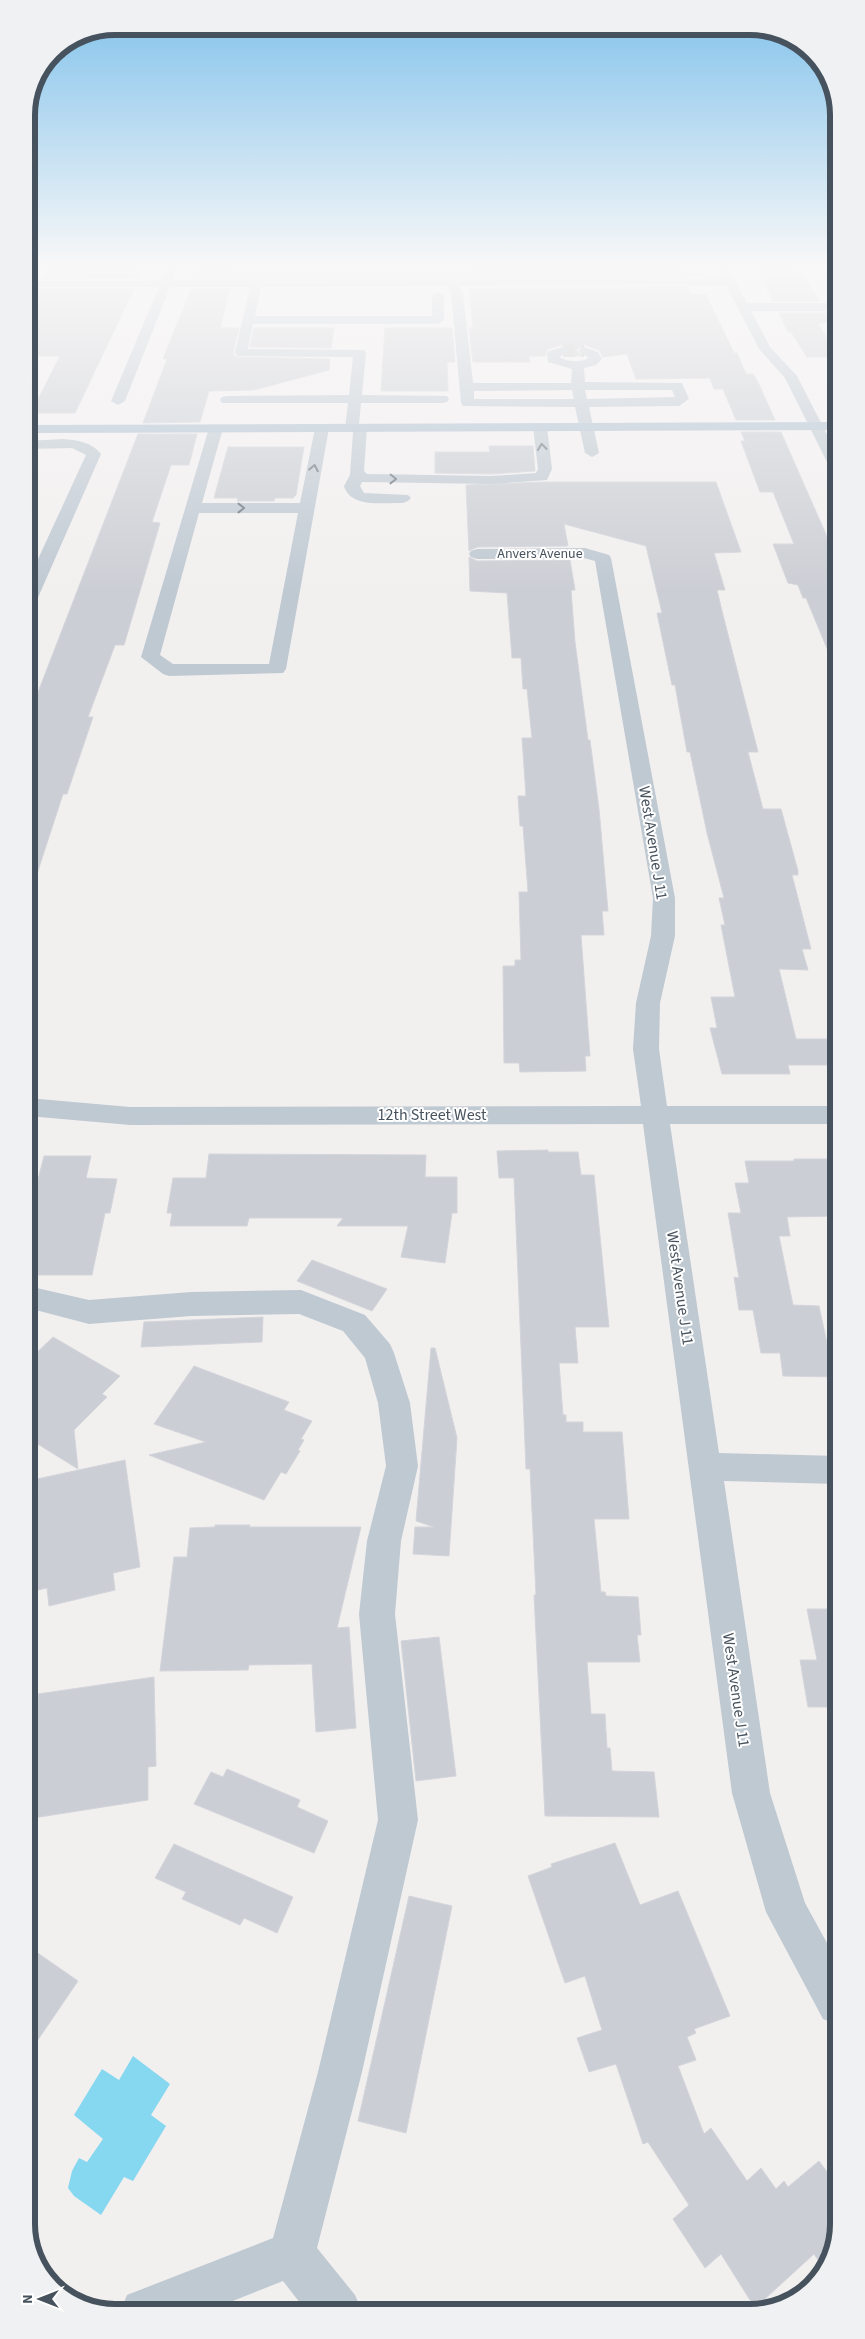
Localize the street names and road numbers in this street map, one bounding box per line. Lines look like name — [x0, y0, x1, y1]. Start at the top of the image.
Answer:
street label: Anvers Avenue — [497, 544, 583, 564]
street label: West Avenue J 11 — [633, 785, 673, 901]
street label: 12th Street West — [378, 1104, 487, 1126]
street label: West Avenue J 11 — [661, 1230, 699, 1346]
street label: West Avenue J 11 — [717, 1632, 755, 1748]

